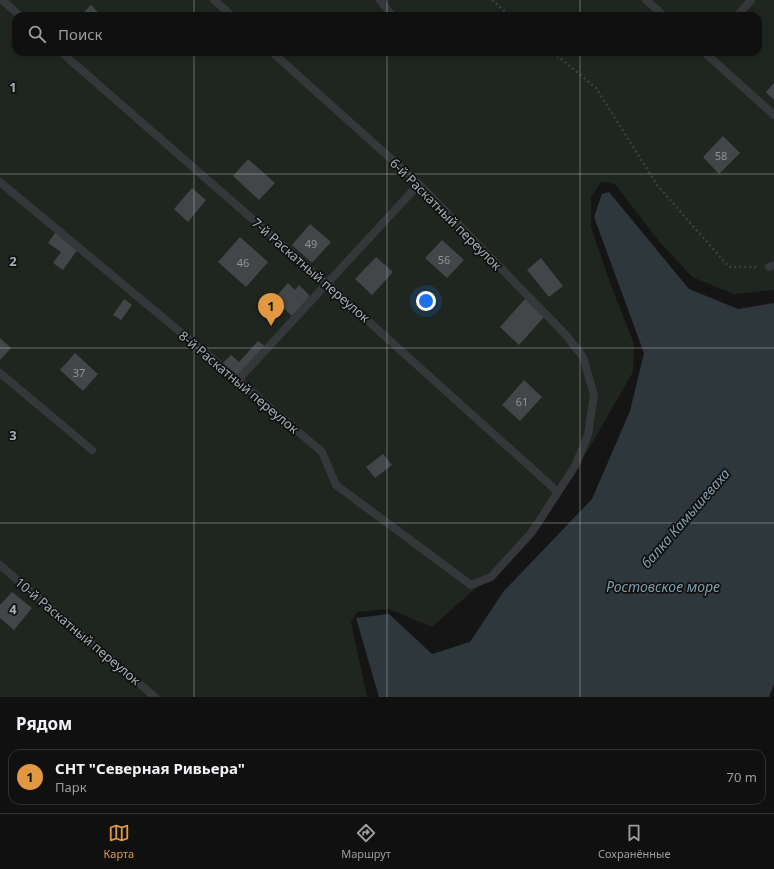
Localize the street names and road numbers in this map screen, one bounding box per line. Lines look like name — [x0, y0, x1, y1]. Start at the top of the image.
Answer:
street label: 6-й Раскатный переулок — [386, 154, 506, 274]
street label: 7-й Раскатный переулок — [248, 214, 374, 326]
street label: 8-й Раскатный переулок — [175, 326, 303, 438]
street label: 10-й Раскатный переулок — [11, 573, 145, 689]

